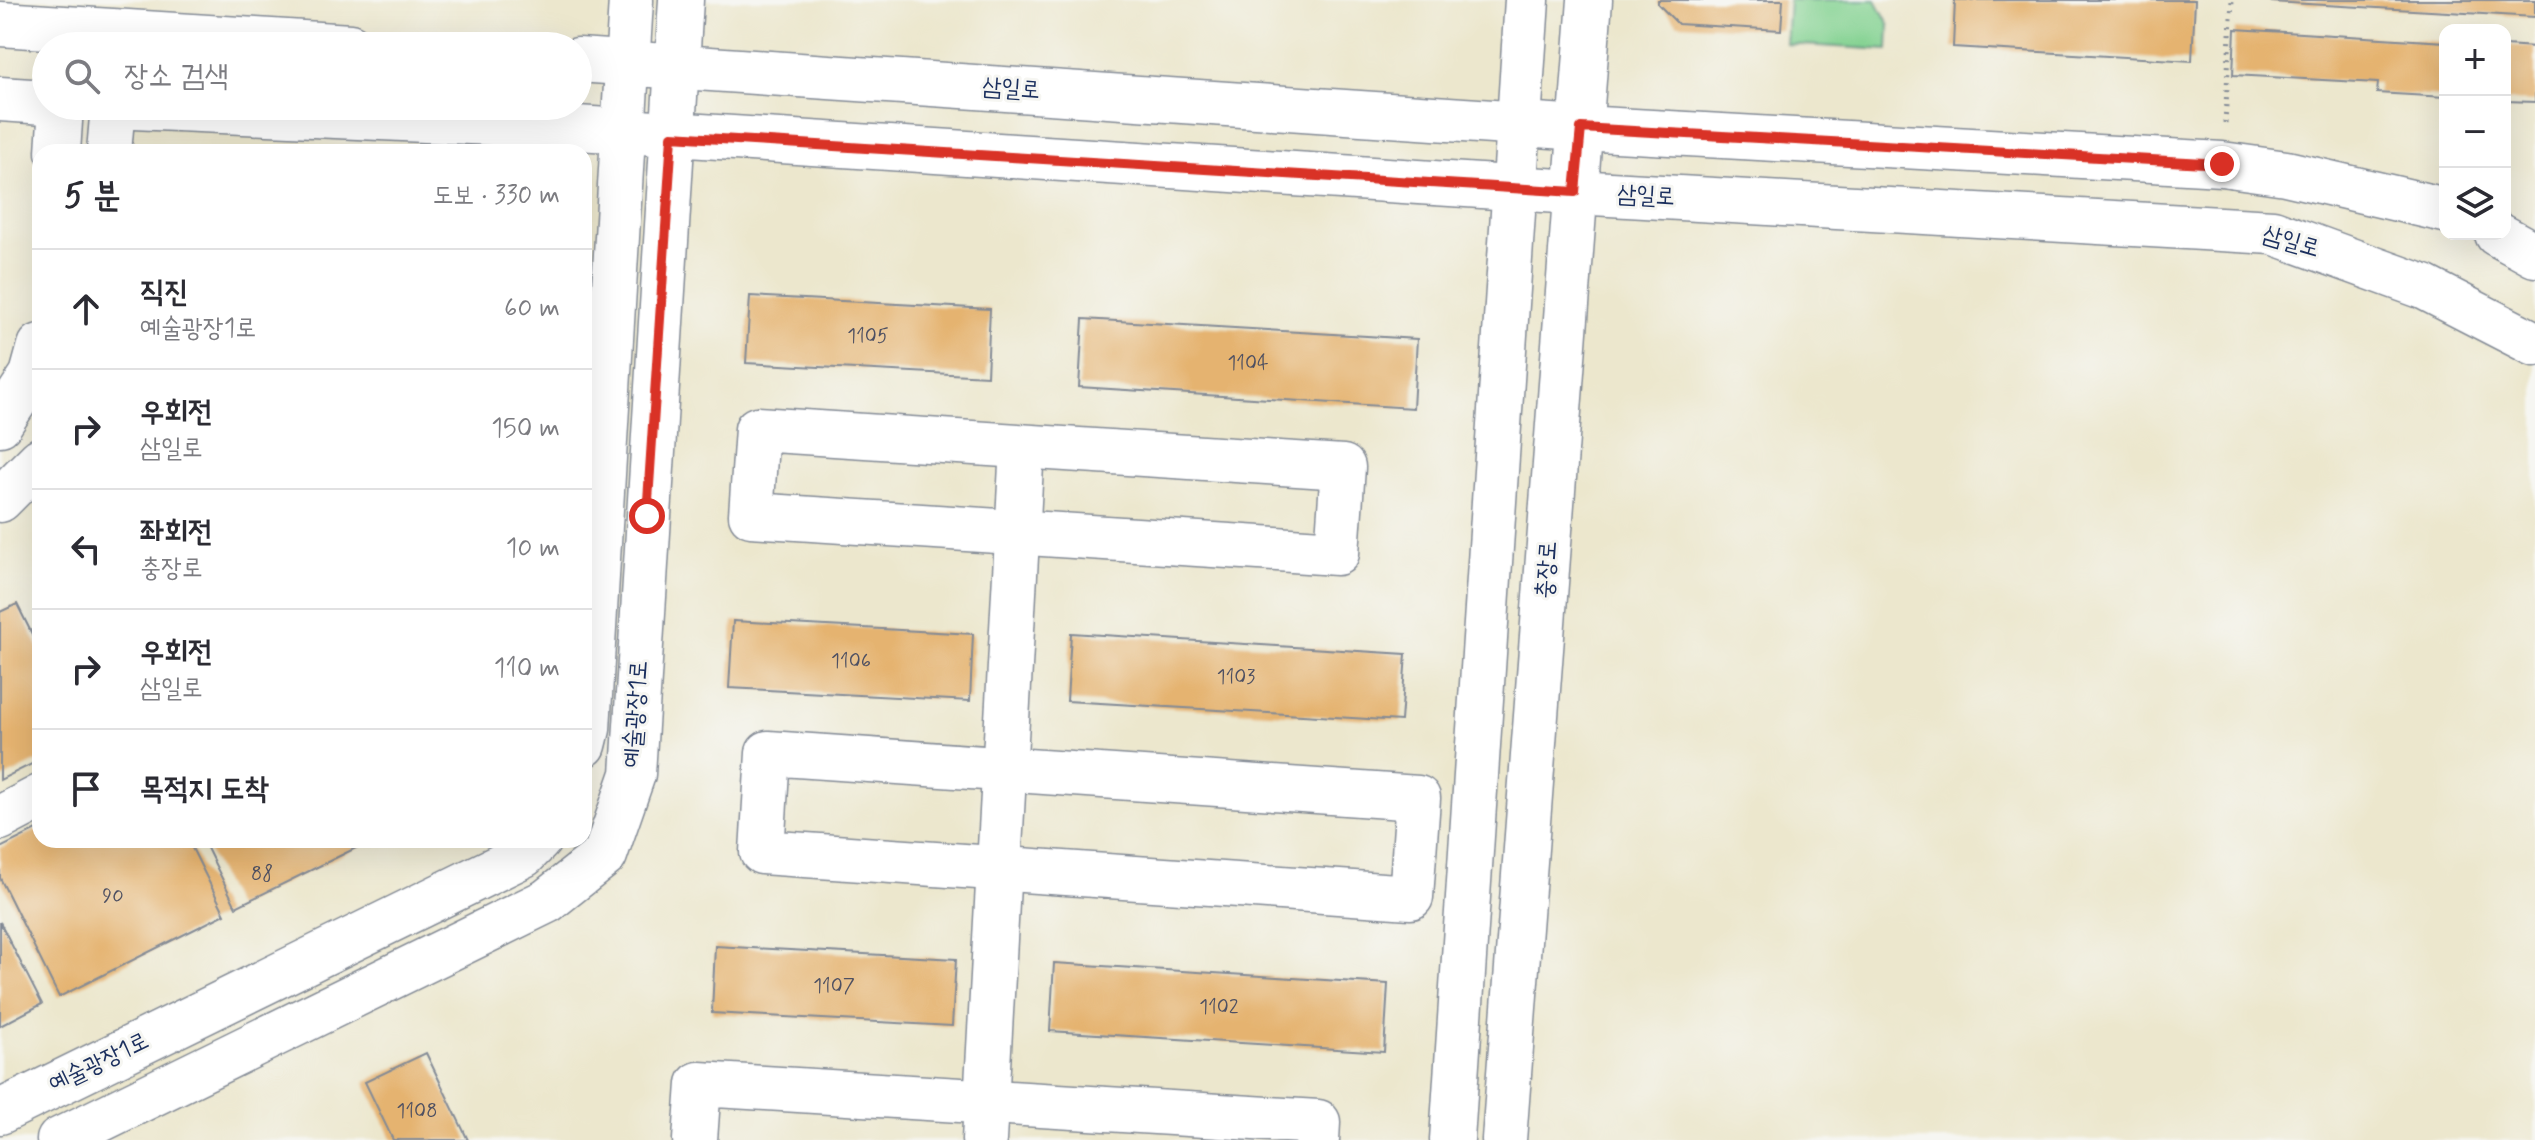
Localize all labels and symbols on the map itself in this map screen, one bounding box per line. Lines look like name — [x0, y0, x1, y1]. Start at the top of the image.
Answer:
street label: 삼일로 — [981, 72, 1041, 106]
route end — [2204, 146, 2240, 182]
street label: 삼일로 — [1616, 179, 1676, 213]
street label: 삼일로 — [2259, 219, 2323, 265]
house number: 1105 — [847, 323, 889, 350]
house number: 1104 — [1227, 350, 1269, 377]
route start — [629, 498, 665, 534]
street label: 충장로 — [1530, 540, 1564, 600]
house number: 1106 — [831, 648, 871, 675]
street label: 예술광장1로 — [617, 659, 655, 769]
house number: 1103 — [1217, 664, 1255, 691]
house number: 88 — [251, 861, 273, 888]
house number: 90 — [102, 883, 124, 910]
house number: 1107 — [813, 973, 855, 1000]
house number: 1102 — [1199, 994, 1239, 1021]
street label: 예술광장1로 — [44, 1026, 154, 1100]
house number: 1108 — [397, 1098, 437, 1125]

